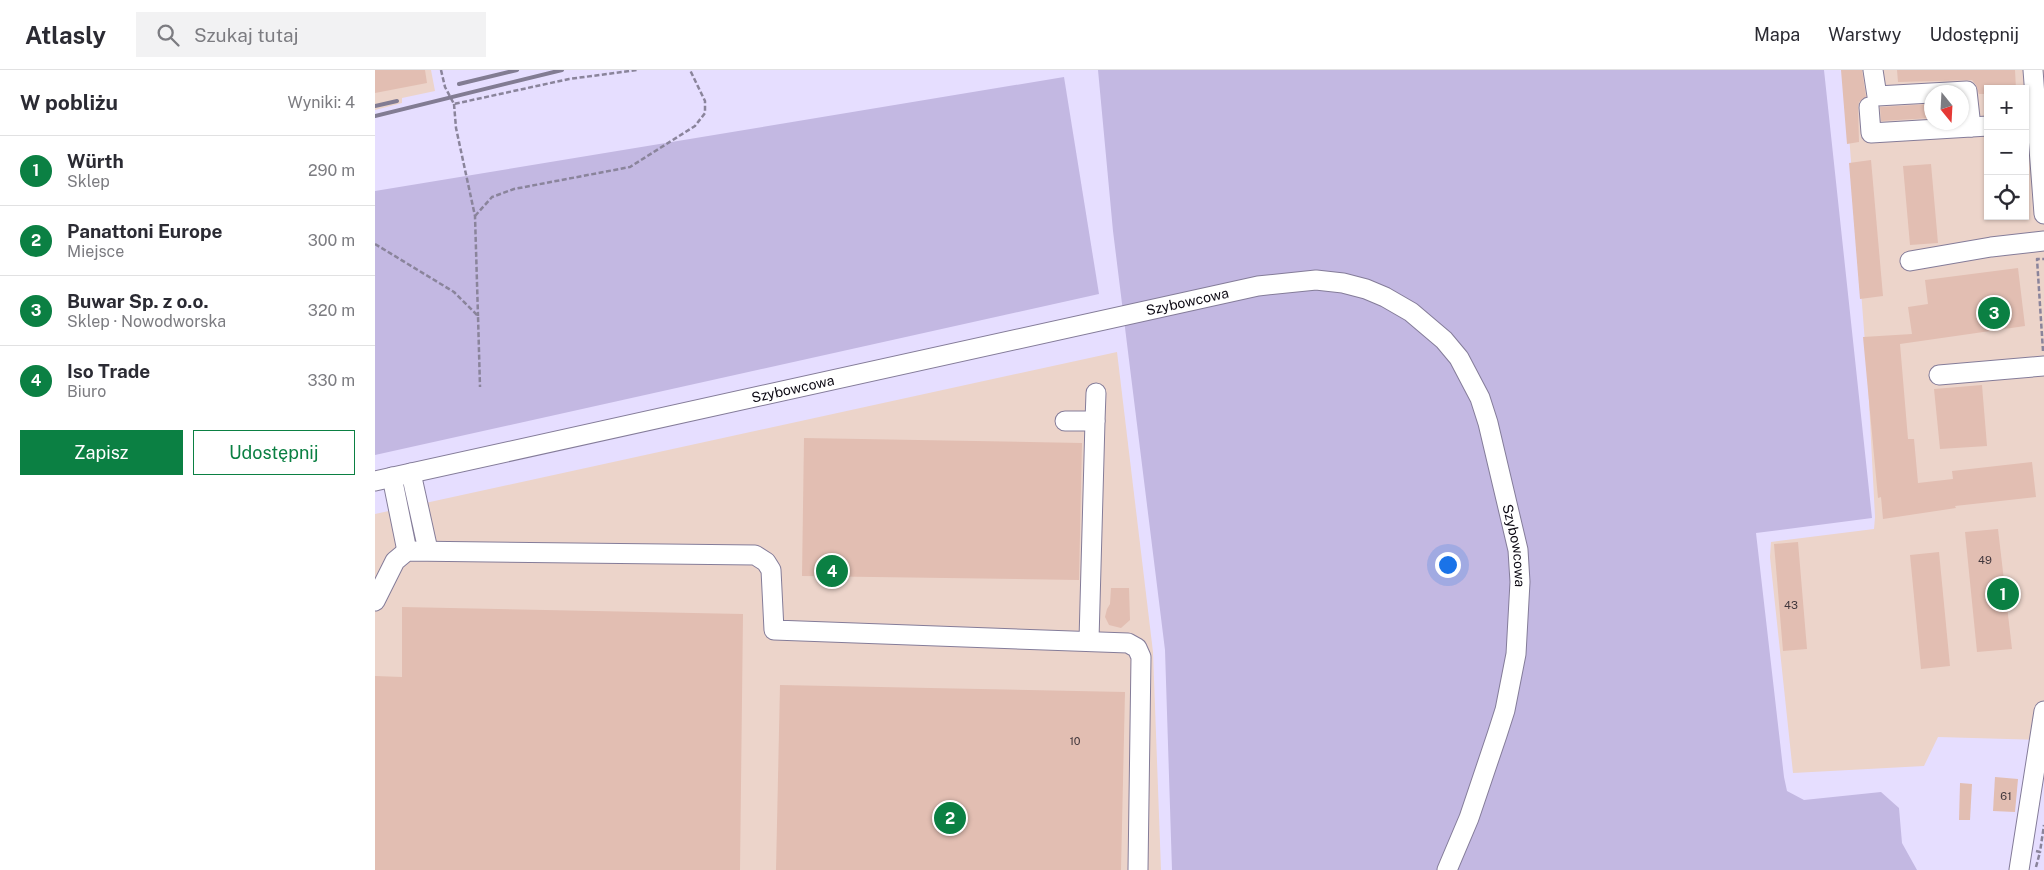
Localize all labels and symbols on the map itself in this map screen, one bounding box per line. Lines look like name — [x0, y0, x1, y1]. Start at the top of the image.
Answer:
north arrow — [1924, 85, 1969, 130]
street label: Szybowcowa — [1145, 285, 1230, 318]
pin: 3 — [1978, 294, 2010, 332]
street label: Szybowcowa — [750, 372, 836, 406]
street label: Szybowcowa — [1499, 502, 1528, 588]
pin: 4 — [816, 552, 848, 590]
your location — [1435, 552, 1461, 578]
house number: 49 — [1978, 554, 1992, 566]
pin: 1 — [1987, 575, 2019, 613]
house number: 43 — [1784, 599, 1798, 611]
house number: 10 — [1069, 735, 1081, 747]
house number: 61 — [2000, 790, 2012, 802]
pin: 2 — [934, 799, 966, 837]

